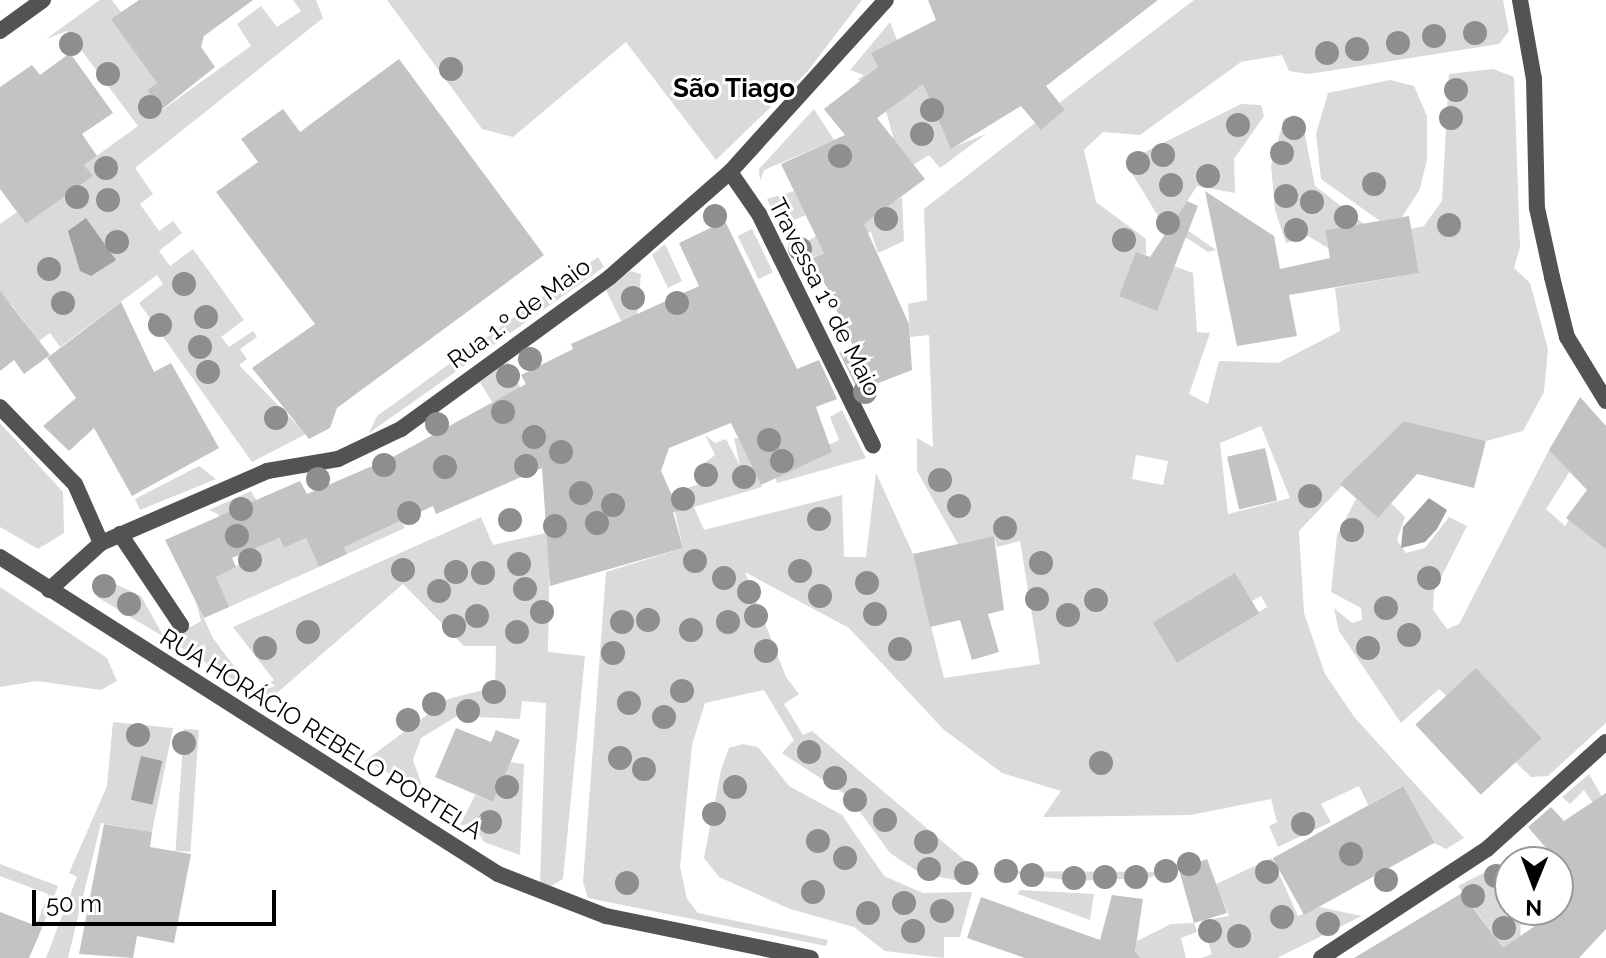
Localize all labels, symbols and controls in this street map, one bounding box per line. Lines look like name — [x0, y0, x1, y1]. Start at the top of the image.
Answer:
district label: São Tiago — [673, 73, 795, 105]
street label: Travessa 1º de Maio — [763, 193, 887, 401]
street label: Rua 1.º de Maio — [442, 252, 596, 374]
street label: RUA HORÁCIO REBELO PORTELA — [154, 622, 488, 846]
north arrow — [1494, 846, 1574, 926]
scale bar — [36, 874, 280, 924]
text: 50 m — [46, 889, 102, 918]
text: N — [1525, 895, 1542, 921]

